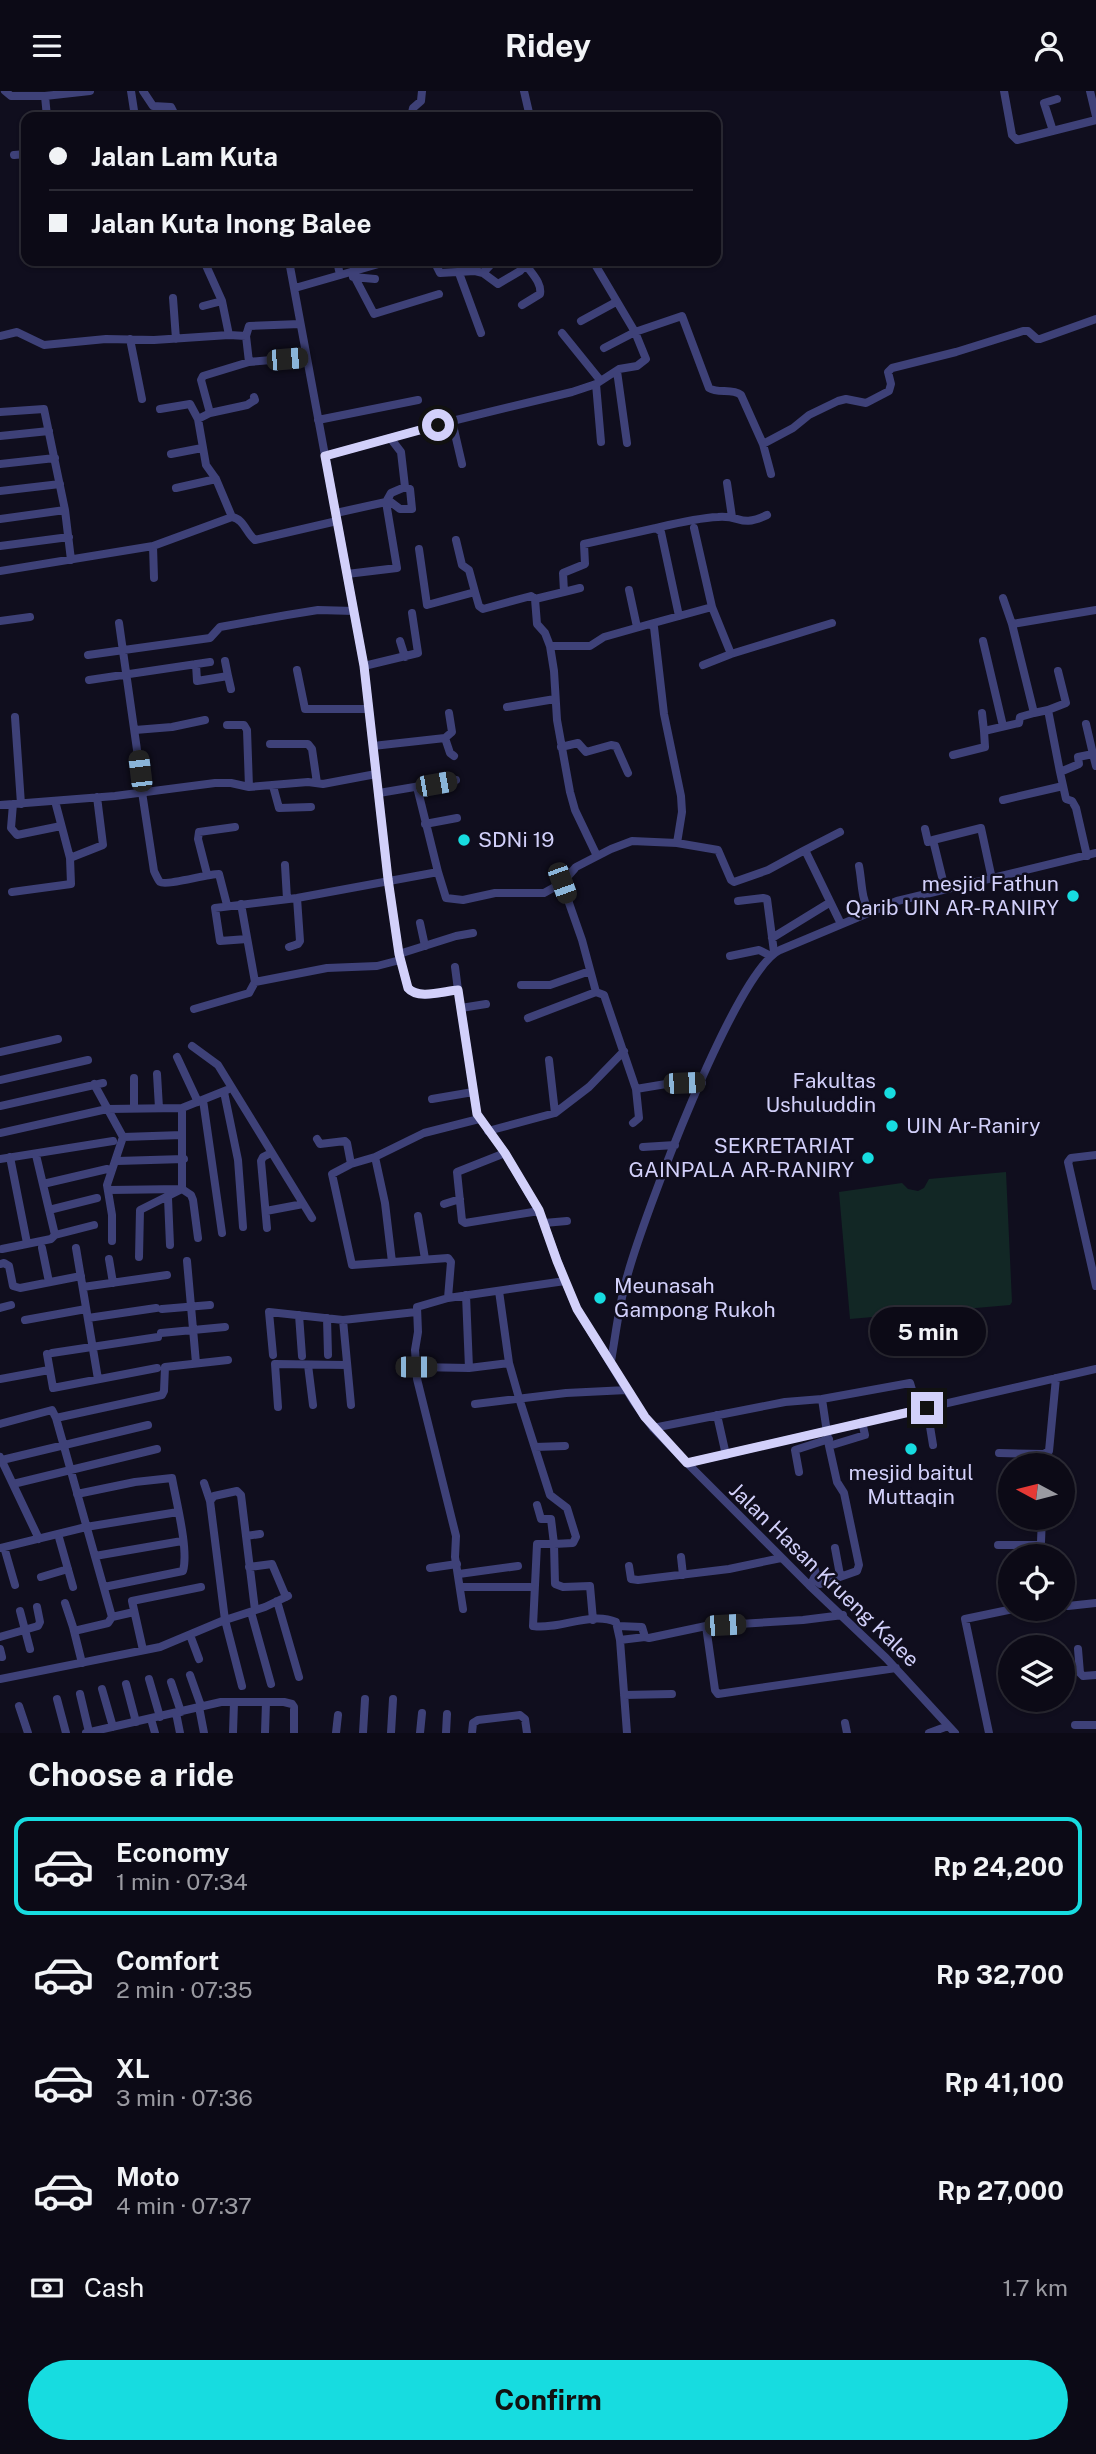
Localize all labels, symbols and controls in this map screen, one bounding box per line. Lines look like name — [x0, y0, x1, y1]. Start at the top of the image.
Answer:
icon: menu — [28, 27, 66, 65]
text: Ridey — [505, 27, 591, 64]
icon: person — [1030, 27, 1068, 65]
text: Jalan Lam Kuta — [91, 141, 278, 172]
text: Jalan Kuta Inong Balee — [91, 208, 371, 239]
car — [266, 347, 309, 371]
route start — [422, 409, 454, 441]
car — [128, 749, 153, 793]
car — [414, 770, 459, 798]
place label: SDNi 19 — [478, 827, 554, 852]
marker: SDNi 19 — [456, 832, 472, 848]
car — [545, 860, 580, 906]
place label: mesjid Fathun Qarib UIN AR-RANIRY — [845, 871, 1059, 920]
marker: mesjid Fathun Qarib UIN AR-RANIRY — [1065, 888, 1081, 904]
place label: Fakultas Ushuluddin — [765, 1068, 876, 1117]
car — [663, 1072, 706, 1094]
marker: Fakultas Ushuluddin — [882, 1085, 898, 1101]
place label: UIN Ar-Raniry — [906, 1113, 1040, 1138]
marker: UIN Ar-Raniry — [884, 1118, 900, 1134]
place label: SEKRETARIAT GAINPALA AR-RANIRY — [629, 1133, 854, 1182]
marker: SEKRETARIAT GAINPALA AR-RANIRY — [860, 1150, 876, 1166]
place label: Meunasah Gampong Rukoh — [614, 1273, 776, 1322]
marker: Meunasah Gampong Rukoh — [592, 1290, 608, 1306]
callout: 5 min — [869, 1307, 985, 1355]
text: 5 min — [897, 1318, 959, 1345]
car — [396, 1357, 438, 1378]
route end — [911, 1392, 943, 1424]
marker: mesjid baitul Muttaqin — [903, 1441, 919, 1457]
north arrow — [998, 1453, 1074, 1529]
map controls — [998, 1453, 1075, 1712]
place label: mesjid baitul Muttaqin — [848, 1460, 974, 1509]
street label: Jalan Hasan Krueng Kalee — [724, 1477, 924, 1672]
button: locate — [998, 1544, 1075, 1621]
car — [704, 1613, 747, 1637]
button: layers — [998, 1635, 1075, 1712]
text: Choose a ride — [28, 1756, 234, 1793]
icon: car — [32, 1835, 95, 1898]
text: Economy — [116, 1837, 229, 1868]
text: Rp 24,200 — [933, 1851, 1064, 1882]
text: 1 min · 07:34 — [116, 1868, 248, 1895]
icon: car — [32, 1943, 95, 2006]
text: Comfort — [116, 1945, 219, 1976]
text: Rp 32,700 — [936, 1959, 1064, 1990]
text: 2 min · 07:35 — [116, 1976, 253, 2003]
icon: car — [32, 2051, 95, 2114]
text: XL — [116, 2053, 150, 2084]
text: Rp 41,100 — [944, 2067, 1064, 2098]
text: 3 min · 07:36 — [116, 2084, 253, 2111]
icon: car — [32, 2159, 95, 2222]
text: Moto — [116, 2161, 179, 2192]
text: Rp 27,000 — [937, 2175, 1064, 2206]
text: 4 min · 07:37 — [116, 2192, 252, 2219]
icon: cash — [28, 2269, 66, 2307]
text: Cash — [84, 2272, 144, 2303]
text: 1.7 km — [1002, 2274, 1068, 2301]
button: Confirm — [28, 2360, 1068, 2440]

